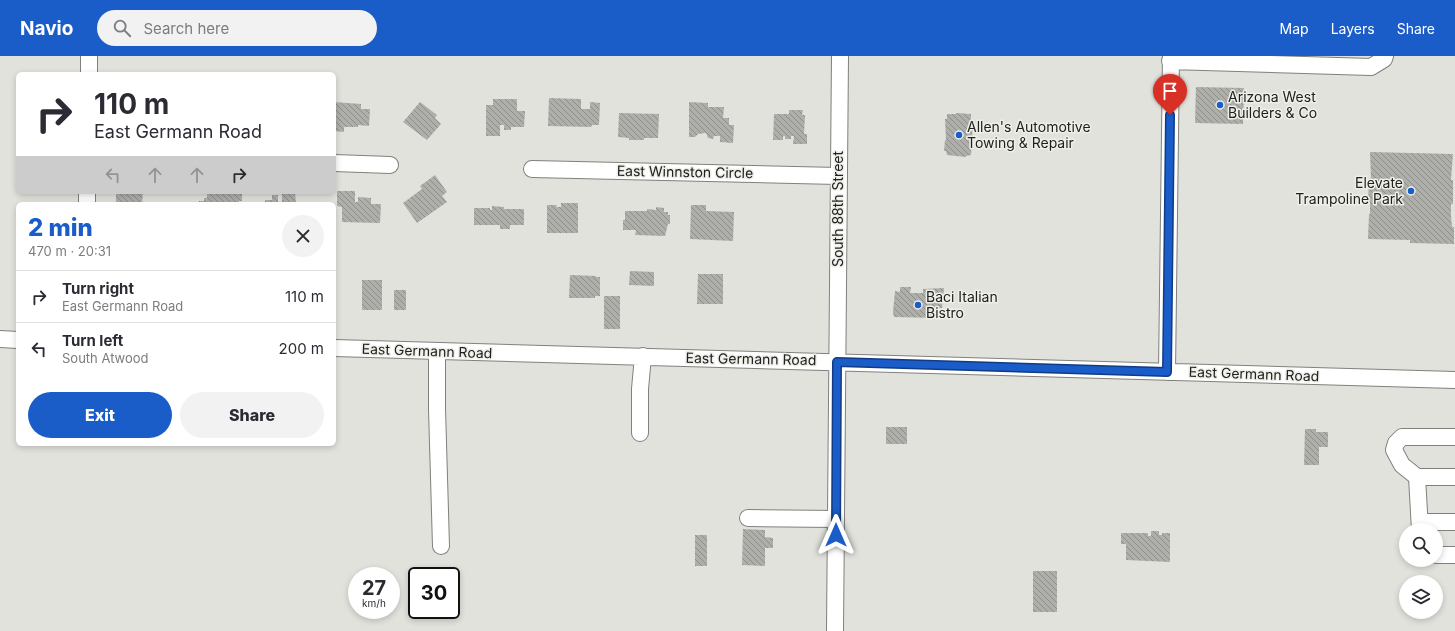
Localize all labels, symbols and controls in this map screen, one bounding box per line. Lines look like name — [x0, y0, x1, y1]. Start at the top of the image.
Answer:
search box — [97, 10, 377, 46]
text: Navio — [20, 17, 73, 40]
icon: search — [111, 17, 133, 39]
text: Search here — [143, 19, 229, 38]
text: Map — [1280, 20, 1309, 37]
text: Layers — [1331, 20, 1375, 37]
text: Share — [1397, 20, 1435, 37]
pin — [1153, 74, 1187, 115]
icon: arrive — [1159, 80, 1181, 102]
text: 110 m — [94, 87, 169, 121]
icon: right — [28, 88, 80, 140]
place label: Arizona West Builders & Co — [1228, 88, 1317, 121]
marker: Arizona West Builders & Co — [1215, 100, 1225, 110]
place label: Allen's Automotive Towing & Repair — [967, 118, 1091, 151]
text: East Germann Road — [94, 121, 262, 142]
marker: Allen's Automotive Towing & Repair — [954, 130, 964, 140]
street label: South 88th Street — [829, 151, 846, 267]
street label: East Winnston Circle — [617, 162, 753, 181]
icon: left — [102, 164, 124, 186]
icon: ahead — [144, 164, 166, 186]
icon: ahead — [186, 164, 208, 186]
icon: right — [228, 164, 250, 186]
place label: Elevate Trampoline Park — [1295, 174, 1403, 207]
marker: Elevate Trampoline Park — [1406, 186, 1416, 196]
text: 2 min — [28, 213, 93, 242]
button: close — [282, 215, 324, 257]
text: 470 m · 20:31 — [28, 243, 111, 259]
text: Turn right — [62, 279, 134, 298]
icon: right — [28, 286, 50, 308]
text: 110 m — [285, 287, 324, 306]
place label: Baci Italian Bistro — [926, 288, 998, 321]
text: East Germann Road — [62, 298, 183, 314]
marker: Baci Italian Bistro — [913, 300, 923, 310]
text: Turn left — [62, 331, 123, 350]
icon: left — [28, 338, 50, 360]
text: 200 m — [279, 339, 324, 358]
street label: East Germann Road — [361, 340, 493, 361]
street label: East Germann Road — [686, 349, 816, 368]
text: South Atwood — [62, 350, 149, 366]
street label: East Germann Road — [1188, 363, 1320, 384]
button: Exit — [28, 392, 172, 438]
button: Share — [180, 392, 324, 438]
position arrow — [815, 514, 857, 556]
map controls — [1399, 523, 1443, 619]
button: search — [1399, 523, 1443, 567]
speed limit sign: 30 — [408, 567, 460, 619]
button: layers — [1399, 575, 1443, 619]
text: 27 — [362, 576, 386, 600]
text: km/h — [362, 597, 386, 609]

